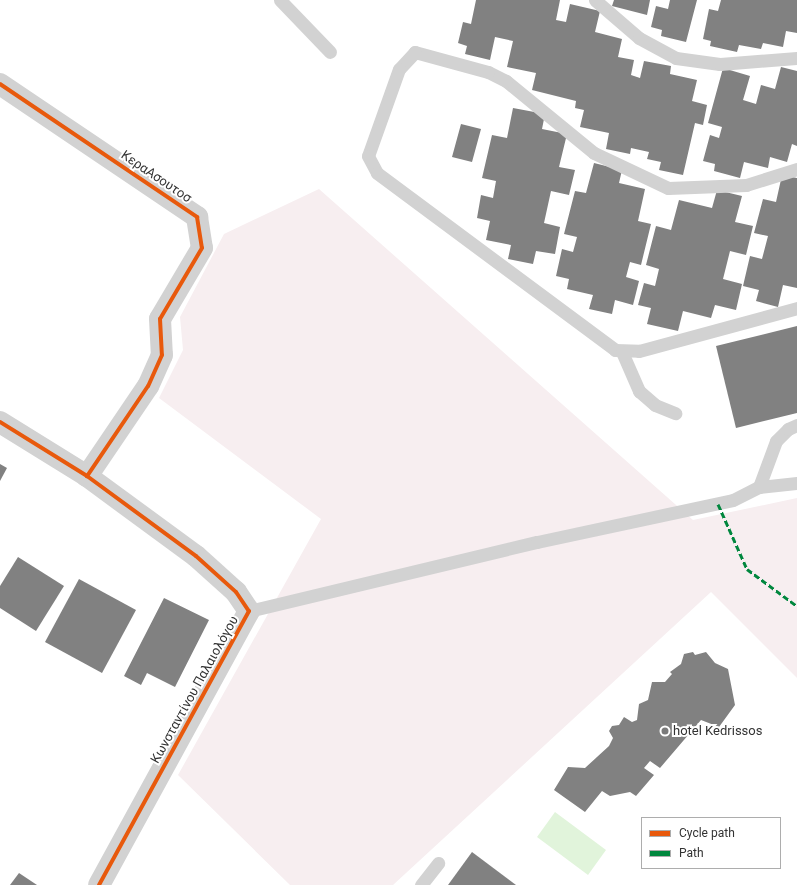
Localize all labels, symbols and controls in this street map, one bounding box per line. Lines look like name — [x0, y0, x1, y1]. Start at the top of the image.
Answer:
street label: ΚεραΑσουτοσ — [118, 148, 194, 206]
street label: Κωνσταντίνου Παλαιολόγου — [148, 614, 242, 766]
place label: hotel Kedrissos — [673, 723, 762, 739]
marker: hotel Kedrissos — [660, 726, 670, 736]
legend — [641, 817, 781, 869]
text: Cycle path — [679, 826, 735, 840]
text: Path — [679, 846, 704, 860]

